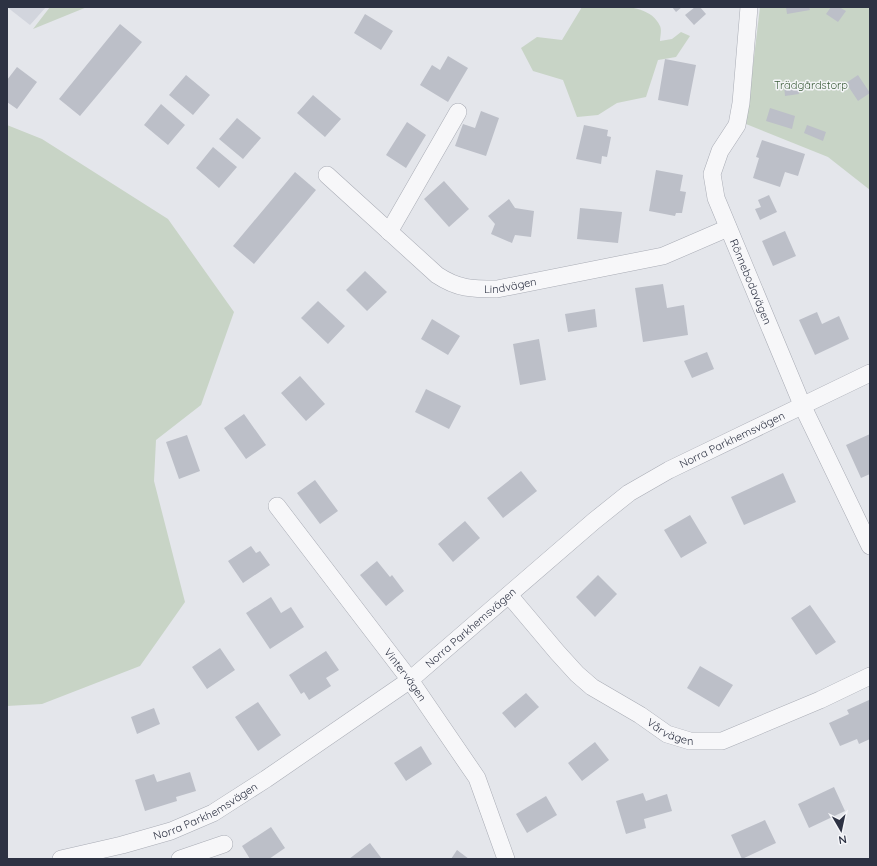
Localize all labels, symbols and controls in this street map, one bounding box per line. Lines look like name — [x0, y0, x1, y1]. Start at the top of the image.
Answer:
park label: Trädgårdstorp — [774, 78, 848, 92]
street label: Rönnebodavägen — [727, 237, 775, 326]
street label: Lindvägen — [484, 274, 538, 296]
street label: Norra Parkhemsvägen — [677, 408, 787, 471]
street label: Norra Parkhemsvägen — [422, 585, 519, 671]
street label: Vintervägen — [381, 645, 429, 704]
street label: Vårvägen — [644, 715, 693, 748]
street label: Norra Parkhemsvägen — [152, 779, 260, 843]
north arrow — [821, 810, 861, 850]
text: N — [837, 832, 848, 847]

